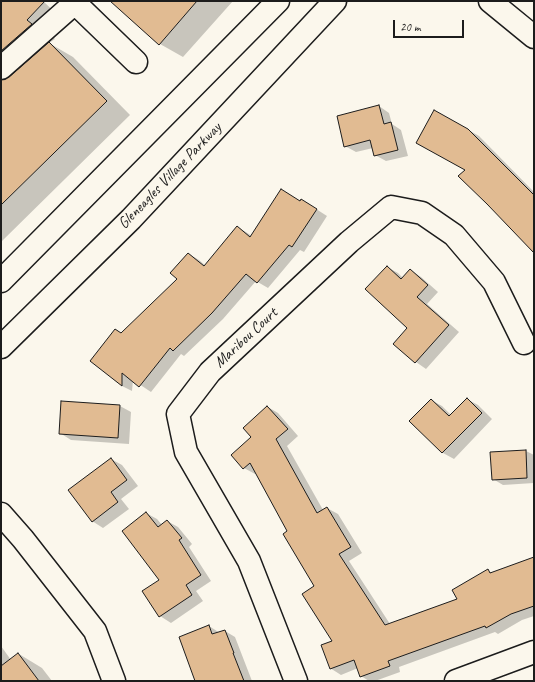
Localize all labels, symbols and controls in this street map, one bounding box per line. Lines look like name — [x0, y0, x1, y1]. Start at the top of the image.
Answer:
scale bar — [395, 12, 466, 38]
text: 20 m — [400, 19, 420, 35]
street label: Gleneagles Village Parkway — [114, 119, 226, 233]
street label: Maribou Court — [210, 304, 282, 372]

